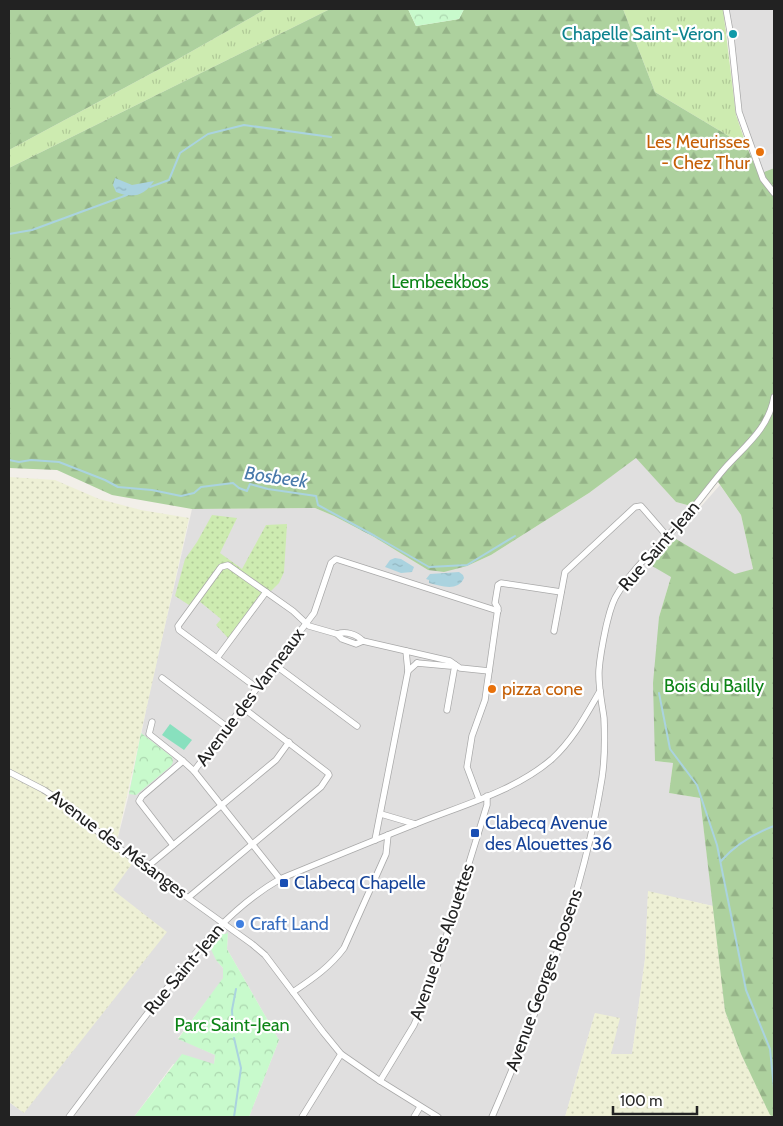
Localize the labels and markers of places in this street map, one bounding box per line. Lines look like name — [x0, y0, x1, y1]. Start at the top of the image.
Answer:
place label: Chapelle Saint-Véron — [562, 23, 723, 45]
marker: Chapelle Saint-Véron — [727, 28, 739, 40]
place label: Les Meurisses - Chez Thur — [646, 131, 750, 174]
marker: Les Meurisses - Chez Thur — [754, 146, 766, 158]
place label: pizza cone — [502, 678, 583, 700]
marker: pizza cone — [486, 683, 498, 695]
place label: Clabecq Avenue des Alouettes 36 — [485, 812, 612, 855]
marker: Clabecq Avenue des Alouettes 36 — [469, 827, 481, 839]
place label: Clabecq Chapelle — [294, 872, 426, 894]
marker: Clabecq Chapelle — [278, 877, 290, 889]
place label: Craft Land — [250, 913, 329, 935]
marker: Craft Land — [234, 918, 246, 930]

